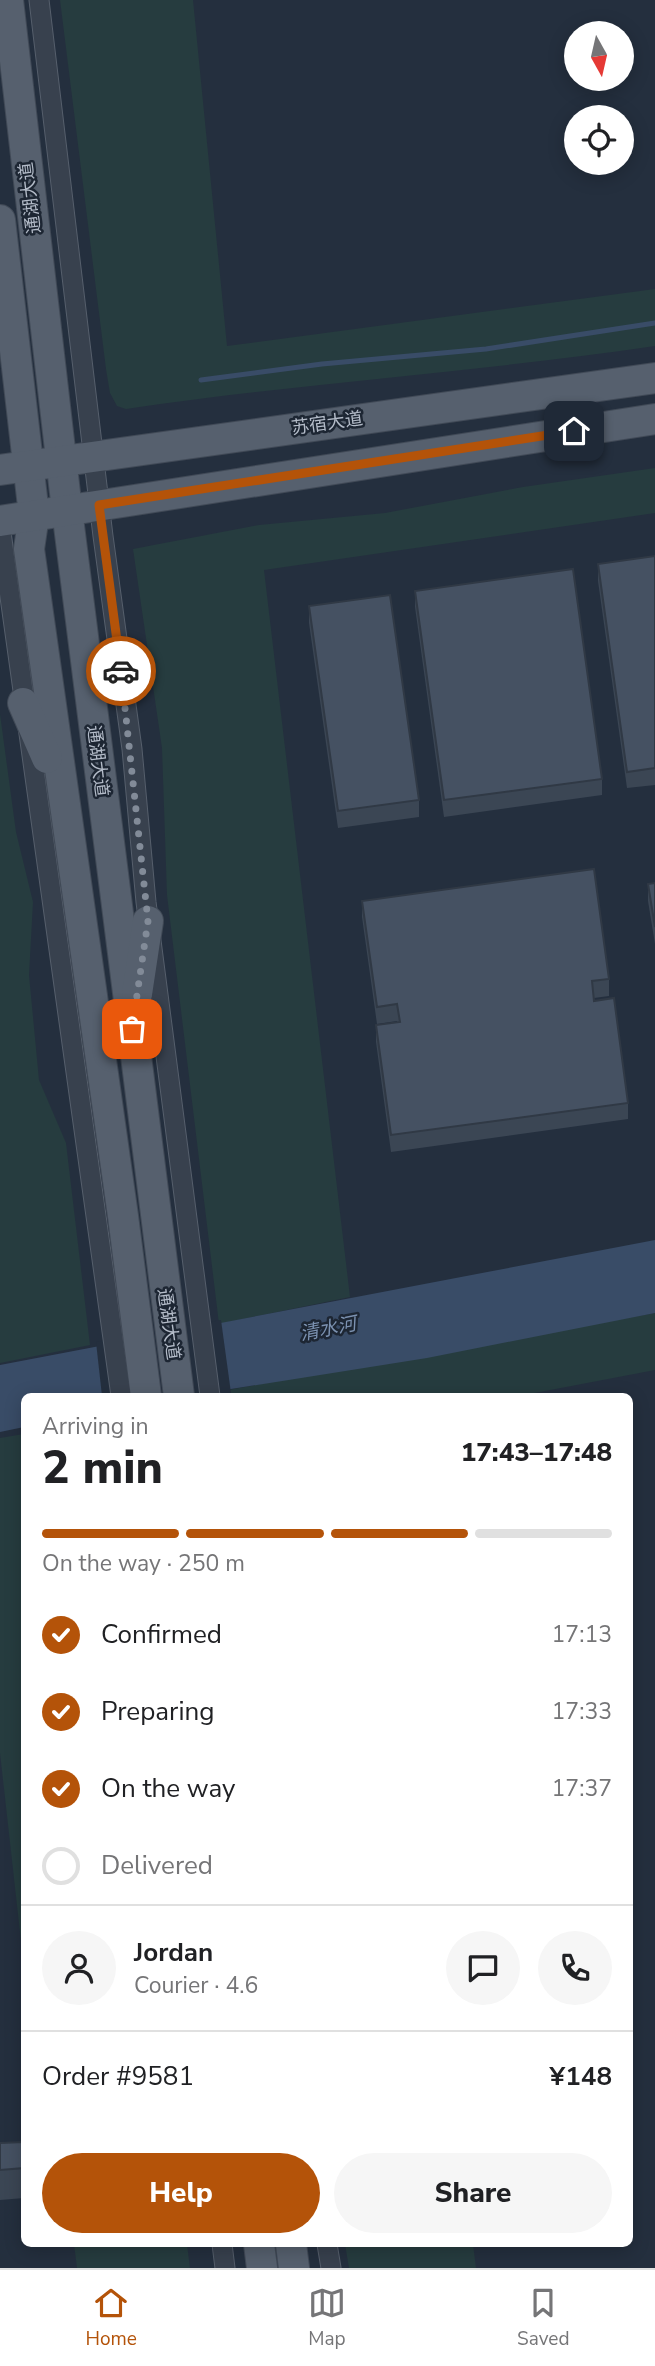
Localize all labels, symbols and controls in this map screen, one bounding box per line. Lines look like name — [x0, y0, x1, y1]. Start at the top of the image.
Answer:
north arrow — [564, 21, 634, 91]
map controls — [564, 21, 634, 175]
button: locate — [564, 105, 634, 175]
street label: 通湖大道 — [14, 161, 46, 235]
pin — [544, 401, 604, 461]
street label: 苏宿大道 — [290, 406, 364, 440]
icon: home — [555, 412, 593, 450]
courier — [86, 636, 156, 706]
icon: car — [102, 652, 140, 690]
street label: 通湖大道 — [82, 724, 114, 798]
pin — [102, 999, 162, 1059]
icon: bag — [113, 1010, 151, 1048]
street label: 通湖大道 — [152, 1287, 186, 1361]
water label: 清水河 — [298, 1310, 362, 1347]
text: Arriving in — [42, 1411, 149, 1442]
text: 17:43–17:48 — [461, 1435, 612, 1470]
text: 2 min — [42, 1436, 163, 1499]
text: On the way · 250 m — [42, 1548, 245, 1579]
icon: check — [42, 1616, 80, 1654]
text: Confirmed — [101, 1617, 222, 1652]
text: 17:13 — [552, 1619, 612, 1650]
icon: check — [42, 1693, 80, 1731]
text: Preparing — [101, 1694, 214, 1729]
text: 17:33 — [552, 1696, 612, 1727]
icon: check — [42, 1770, 80, 1808]
text: On the way — [101, 1771, 235, 1806]
text: 17:37 — [552, 1773, 612, 1804]
text: Delivered — [101, 1848, 213, 1883]
button: person — [42, 1931, 116, 2005]
button: chat — [446, 1931, 520, 2005]
button: phone — [538, 1931, 612, 2005]
text: Jordan — [134, 1935, 213, 1970]
text: Courier · 4.6 — [134, 1970, 258, 2001]
text: Order #9581 — [42, 2059, 194, 2094]
text: ¥148 — [550, 2059, 612, 2094]
button: Help — [42, 2153, 320, 2233]
button: Share — [334, 2153, 612, 2233]
tab: Home — [86, 2284, 137, 2352]
tab: Map — [308, 2284, 346, 2352]
tab: Saved — [517, 2284, 569, 2352]

